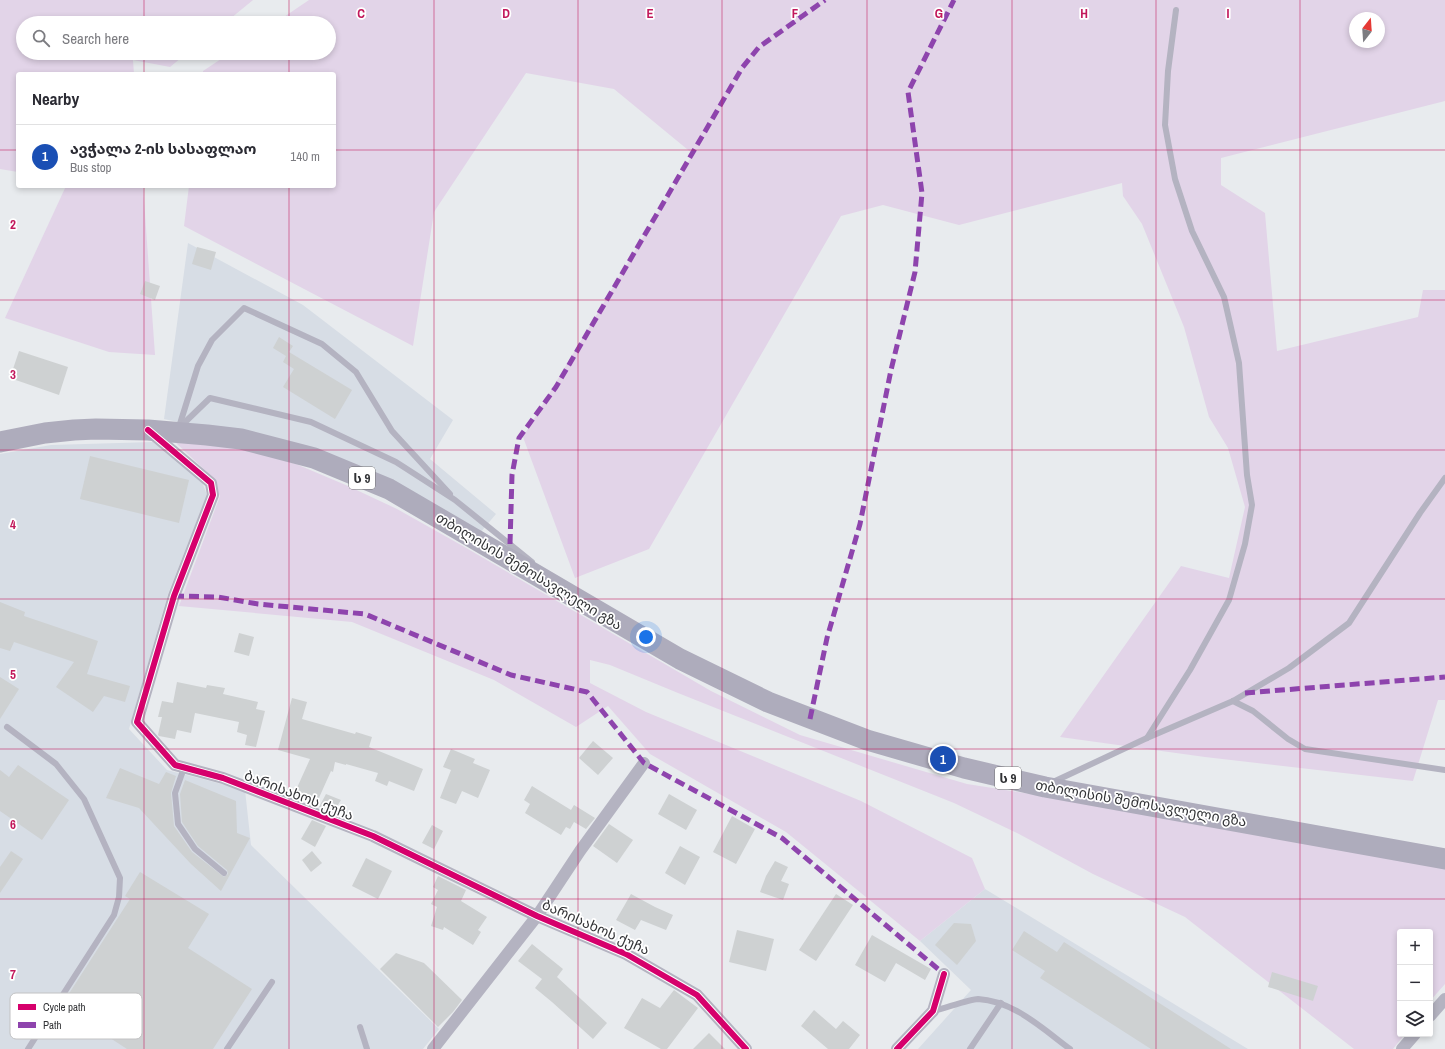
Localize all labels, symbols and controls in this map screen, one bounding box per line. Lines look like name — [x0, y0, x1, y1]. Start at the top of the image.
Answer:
text: C — [357, 5, 365, 22]
text: D — [502, 5, 510, 22]
text: E — [646, 5, 654, 22]
text: F — [792, 5, 799, 22]
text: G — [935, 5, 943, 22]
text: H — [1080, 5, 1088, 22]
text: I — [1227, 5, 1230, 22]
north arrow — [1349, 12, 1385, 48]
search box — [16, 16, 336, 60]
icon: search — [30, 27, 52, 49]
text: Search here — [62, 28, 129, 49]
text: Nearby — [32, 87, 79, 110]
text: ავჭალა 2-ის სასაფლაო — [70, 138, 256, 159]
text: 1 — [42, 148, 48, 165]
text: 140 m — [290, 148, 320, 165]
text: Bus stop — [70, 159, 111, 176]
text: 2 — [10, 216, 16, 233]
text: 3 — [10, 366, 16, 383]
road number: ს 9 — [349, 467, 375, 489]
street label: თბილისის შემოსავლელი გზა — [433, 508, 625, 634]
text: 4 — [10, 516, 16, 533]
your location — [636, 627, 656, 647]
text: 5 — [10, 666, 16, 683]
pin: 1 — [930, 744, 956, 774]
street label: ბარისახოს ქუჩა — [242, 766, 356, 824]
road number: ს 9 — [995, 767, 1021, 789]
street label: თბილისის შემოსავლელი გზა — [1034, 776, 1248, 830]
text: 6 — [10, 816, 16, 833]
street label: ბარისახოს ქუჩა — [539, 895, 653, 959]
map controls — [1397, 929, 1433, 1037]
button: + — [1397, 929, 1433, 965]
button: − — [1397, 965, 1433, 1001]
text: 7 — [10, 966, 16, 983]
legend — [10, 993, 142, 1039]
text: Cycle path — [43, 1000, 86, 1014]
button: layers — [1397, 1001, 1433, 1037]
text: Path — [43, 1018, 62, 1032]

